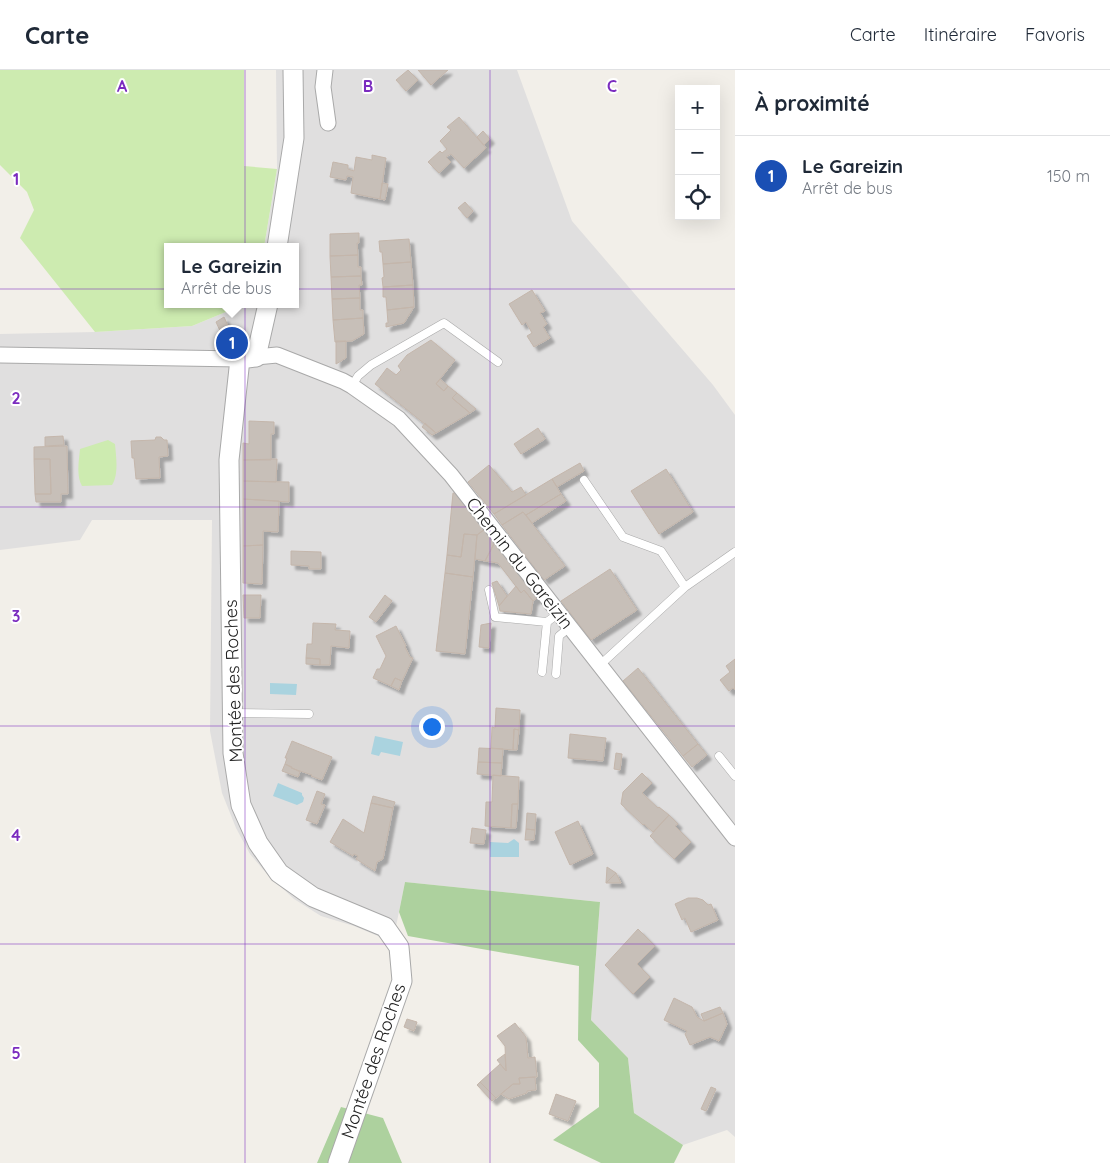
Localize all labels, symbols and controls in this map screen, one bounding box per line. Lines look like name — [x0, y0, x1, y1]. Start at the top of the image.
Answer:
text: Carte — [25, 20, 89, 50]
text: Carte — [850, 23, 896, 46]
text: Itinéraire — [924, 23, 997, 46]
text: Favoris — [1025, 23, 1085, 46]
text: A — [117, 76, 128, 96]
text: B — [363, 76, 373, 96]
text: C — [607, 76, 617, 96]
map controls — [675, 85, 720, 220]
button: + — [675, 85, 720, 130]
text: À proximité — [755, 90, 870, 116]
button: − — [675, 130, 720, 175]
text: Le Gareizin — [802, 154, 903, 178]
text: 1 — [768, 166, 774, 186]
text: 150 m — [1047, 166, 1090, 186]
text: 1 — [13, 169, 19, 189]
button: locate — [675, 175, 720, 220]
text: Arrêt de bus — [802, 178, 893, 198]
popup — [164, 243, 299, 308]
text: Le Gareizin — [181, 254, 282, 278]
text: Arrêt de bus — [181, 278, 271, 298]
pin: 1 — [216, 324, 248, 362]
text: 2 — [11, 388, 21, 408]
street label: Chemin du Gareizin — [461, 492, 579, 634]
street label: Montée des Roches — [219, 599, 247, 763]
text: 3 — [12, 606, 20, 626]
your location — [419, 714, 445, 740]
text: 4 — [11, 825, 21, 845]
street label: Montée des Roches — [336, 980, 410, 1142]
text: 5 — [11, 1043, 21, 1063]

